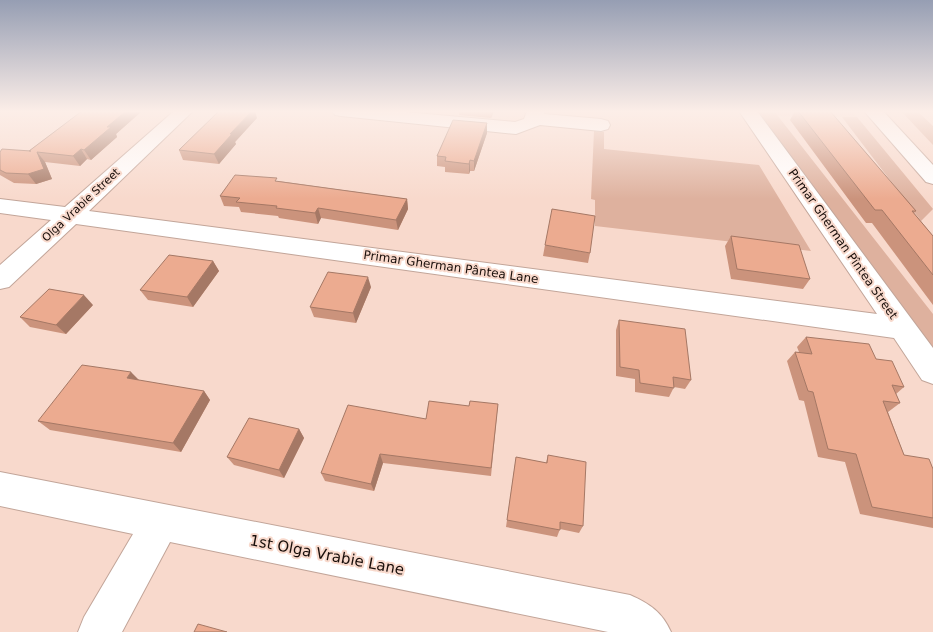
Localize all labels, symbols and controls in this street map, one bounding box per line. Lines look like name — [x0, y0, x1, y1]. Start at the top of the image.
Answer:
street label: Olga Vrabie Street — [39, 165, 123, 244]
street label: Primar Gherman Pîntea Street — [786, 166, 901, 322]
street label: Primar Gherman Pântea Lane — [363, 248, 539, 286]
street label: 1st Olga Vrabie Lane — [248, 531, 406, 579]

